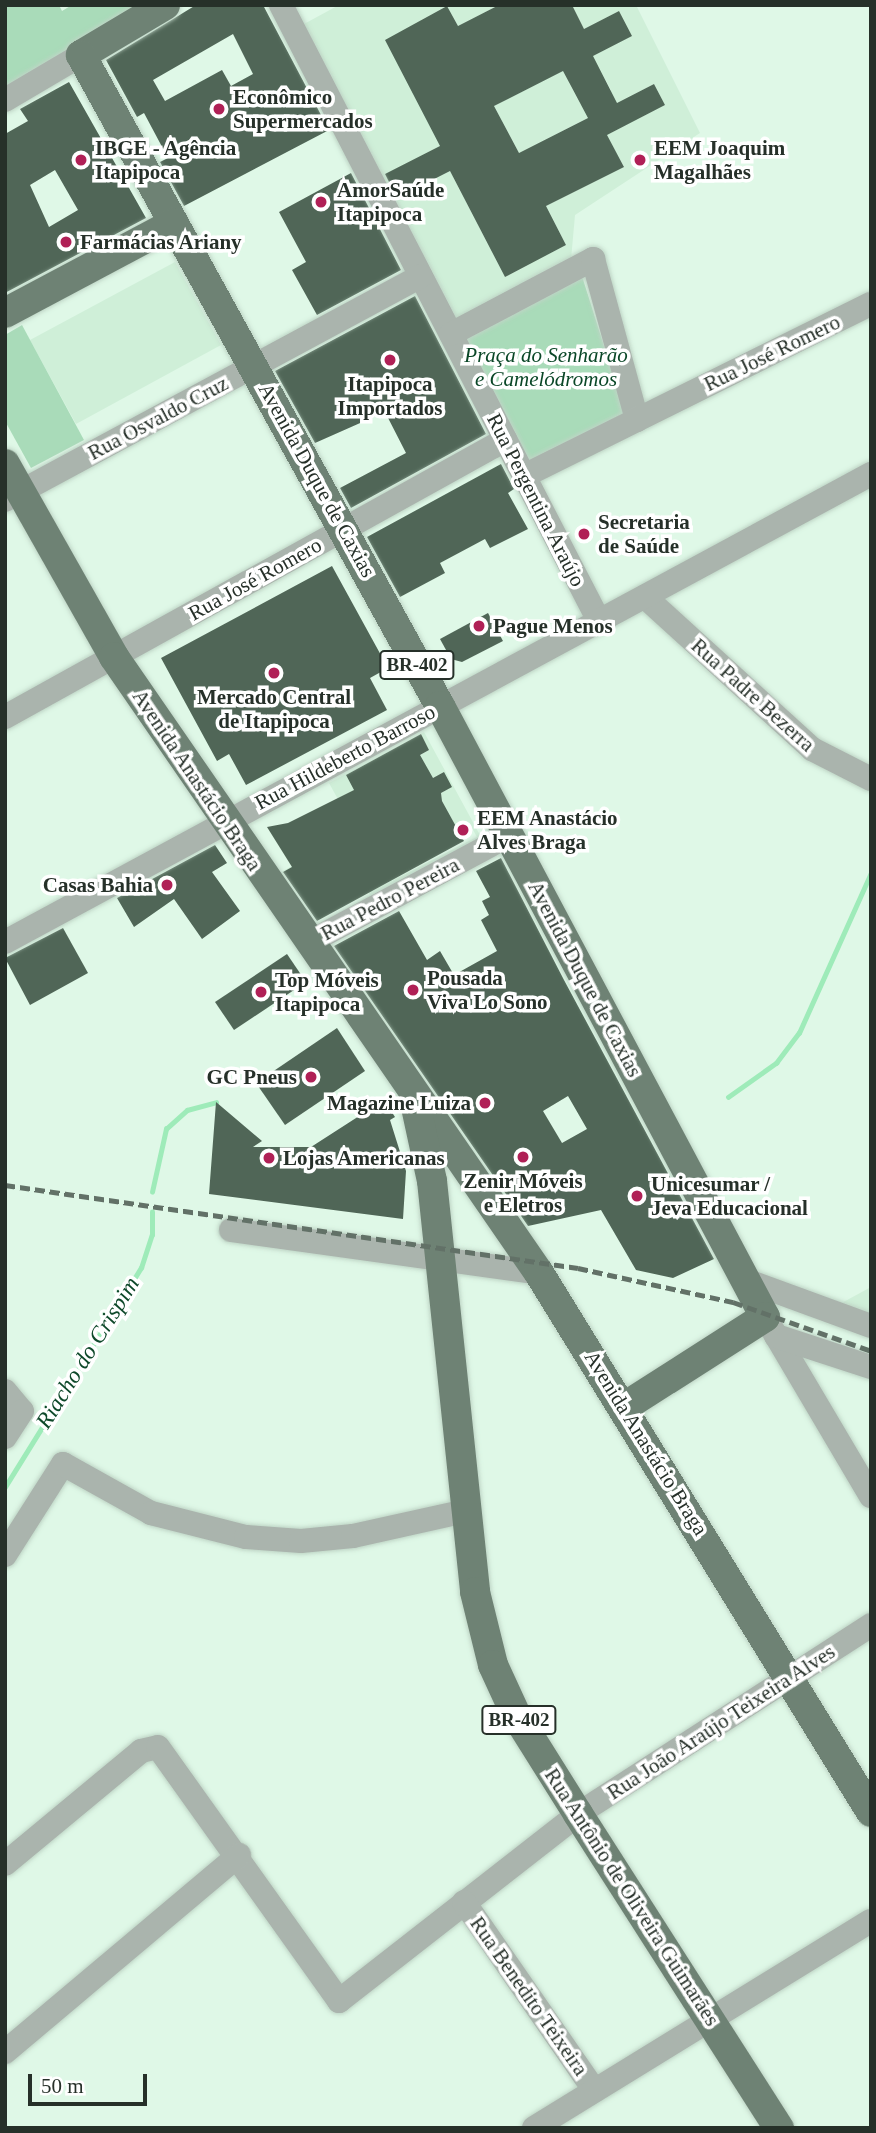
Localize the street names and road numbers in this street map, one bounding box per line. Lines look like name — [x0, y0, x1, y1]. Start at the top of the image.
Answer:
street label: Rua José Romero — [700, 309, 844, 397]
street label: Rua Osvaldo Cruz — [84, 370, 232, 466]
street label: Avenida Duque de Caxias — [253, 378, 381, 582]
street label: Rua Pergentina Araújo — [481, 409, 591, 591]
street label: Rua José Romero — [184, 532, 326, 626]
street label: Rua Padre Bezerra — [686, 633, 820, 757]
road number: BR-402 — [378, 650, 456, 680]
street label: Avenida Anastácio Braga — [127, 684, 267, 876]
street label: Rua Hildeberto Barroso — [251, 699, 439, 815]
street label: Rua Pedro Pereira — [317, 852, 463, 946]
street label: Avenida Duque de Caxias — [523, 877, 647, 1081]
street label: Avenida Anastácio Braga — [579, 1345, 713, 1541]
street label: Rua João Araújo Teixeira Alves — [601, 1638, 841, 1806]
road number: BR-402 — [480, 1704, 558, 1736]
street label: Rua Antônio de Oliveira Guimarães — [539, 1763, 725, 2031]
street label: Rua Benedito Teixeira — [465, 1912, 593, 2080]

